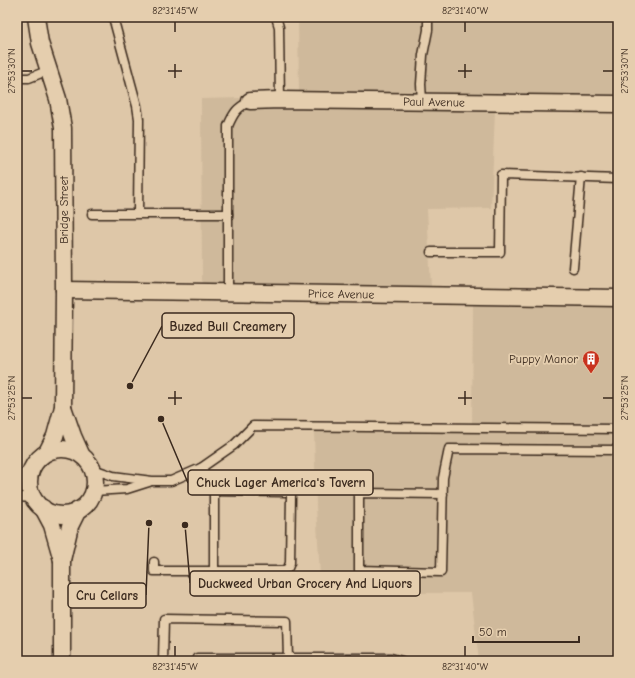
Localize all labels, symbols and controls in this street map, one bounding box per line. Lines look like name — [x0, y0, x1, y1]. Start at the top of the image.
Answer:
text: 82°31'45"W — [152, 5, 198, 17]
text: 82°31'40"W — [442, 5, 488, 17]
text: 27°53'30"N — [6, 48, 18, 94]
text: 27°53'30"N — [619, 48, 631, 94]
street label: Paul Avenue — [403, 94, 465, 110]
street label: Bridge Street — [57, 176, 71, 244]
street label: Price Avenue — [308, 286, 374, 302]
callout: Buzed Bull Creamery — [162, 313, 294, 338]
text: Buzed Bull Creamery — [170, 319, 286, 334]
building icon: Puppy Manor — [581, 349, 601, 374]
place label: Puppy Manor — [509, 352, 578, 366]
text: 27°53'25"N — [6, 376, 18, 420]
text: 27°53'25"N — [619, 376, 631, 420]
callout: Chuck Lager America's Tavern — [188, 470, 373, 495]
text: Chuck Lager America's Tavern — [196, 475, 366, 490]
callout: Duckweed Urban Grocery And Liquors — [190, 571, 420, 596]
text: Duckweed Urban Grocery And Liquors — [198, 576, 413, 591]
callout: Cru Cellars — [68, 583, 146, 608]
text: Cru Cellars — [76, 588, 139, 603]
scale bar — [473, 618, 579, 644]
text: 50 m — [479, 625, 507, 639]
text: 82°31'45"W — [152, 661, 198, 673]
text: 82°31'40"W — [442, 661, 488, 673]

